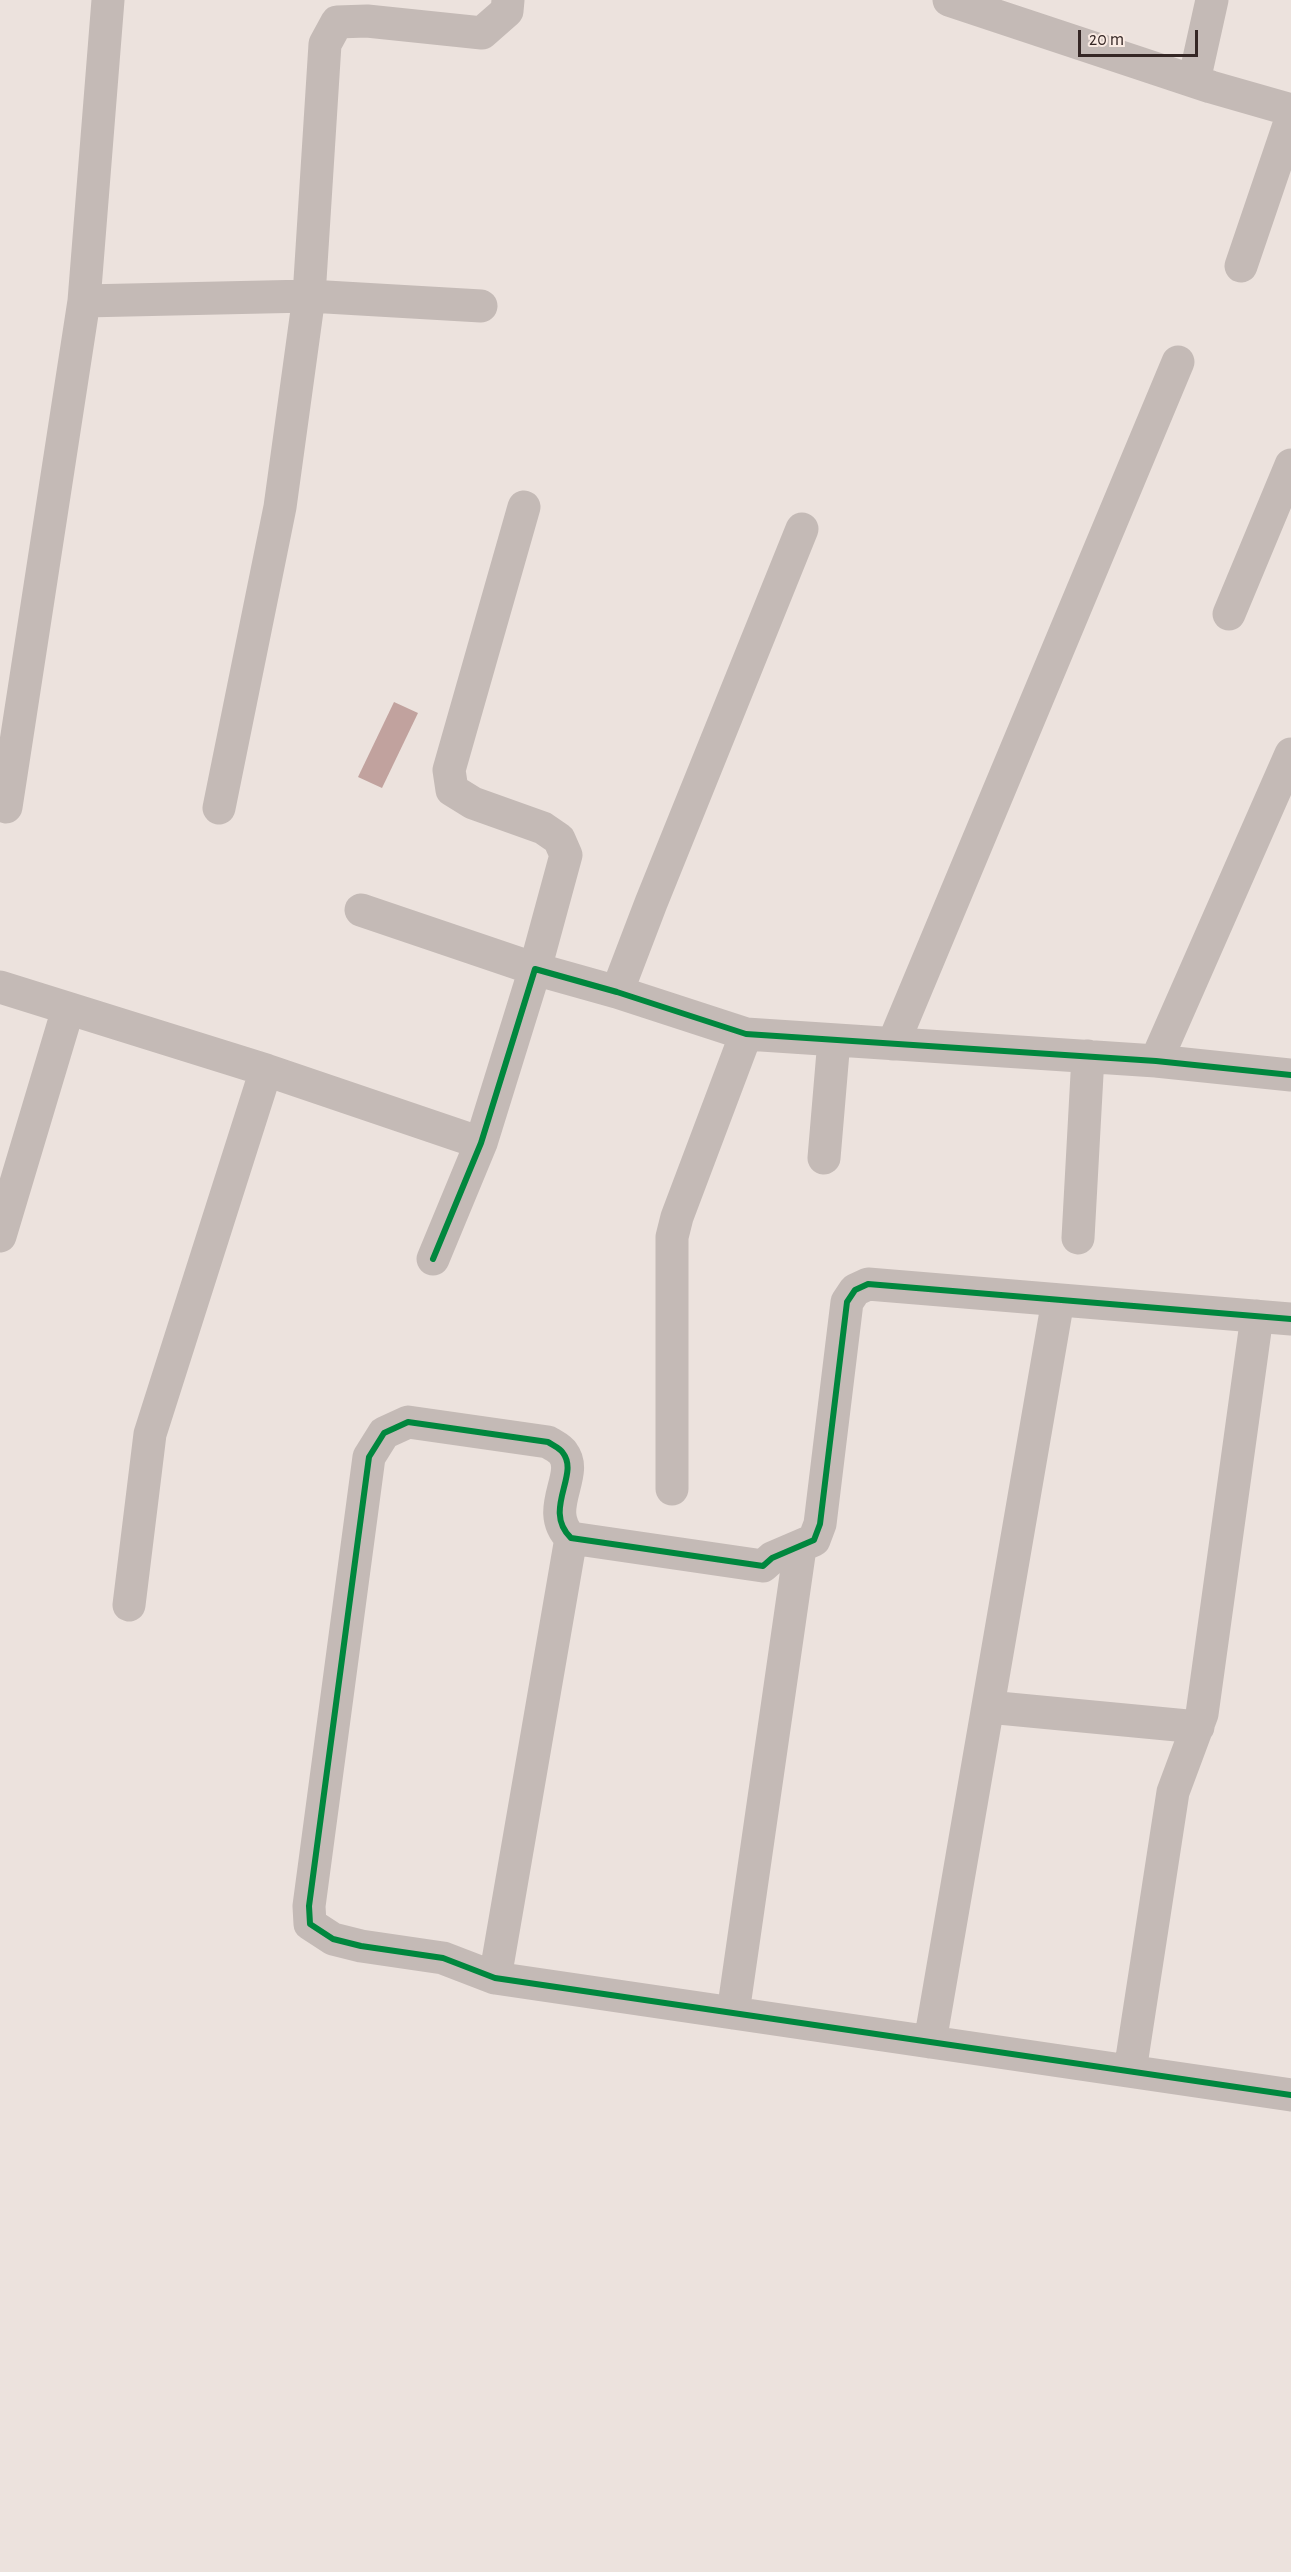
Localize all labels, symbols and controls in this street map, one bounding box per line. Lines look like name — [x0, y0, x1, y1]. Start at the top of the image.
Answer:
scale bar — [1081, 18, 1201, 56]
text: 20 m — [1089, 31, 1124, 49]

